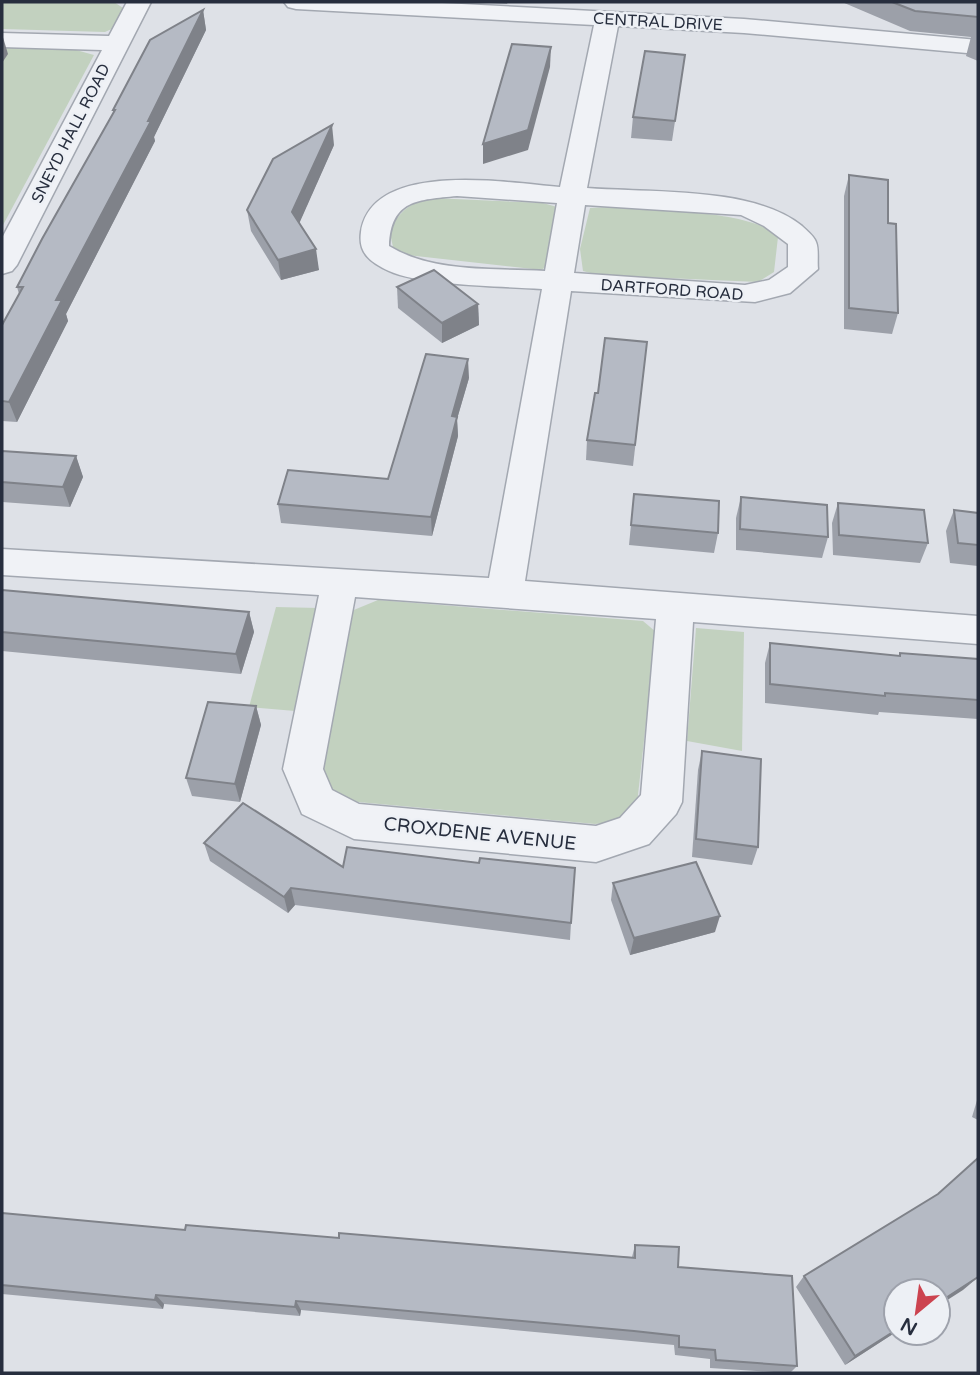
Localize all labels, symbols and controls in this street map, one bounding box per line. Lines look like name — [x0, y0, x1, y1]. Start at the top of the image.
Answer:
street label: CENTRAL DRIVE — [593, 9, 723, 35]
street label: SNEYD HALL ROAD — [27, 60, 115, 207]
street label: DARTFORD ROAD — [600, 275, 744, 305]
street label: CROXDENE AVENUE — [383, 813, 577, 855]
north arrow — [882, 1277, 952, 1347]
text: N — [897, 1313, 921, 1339]

